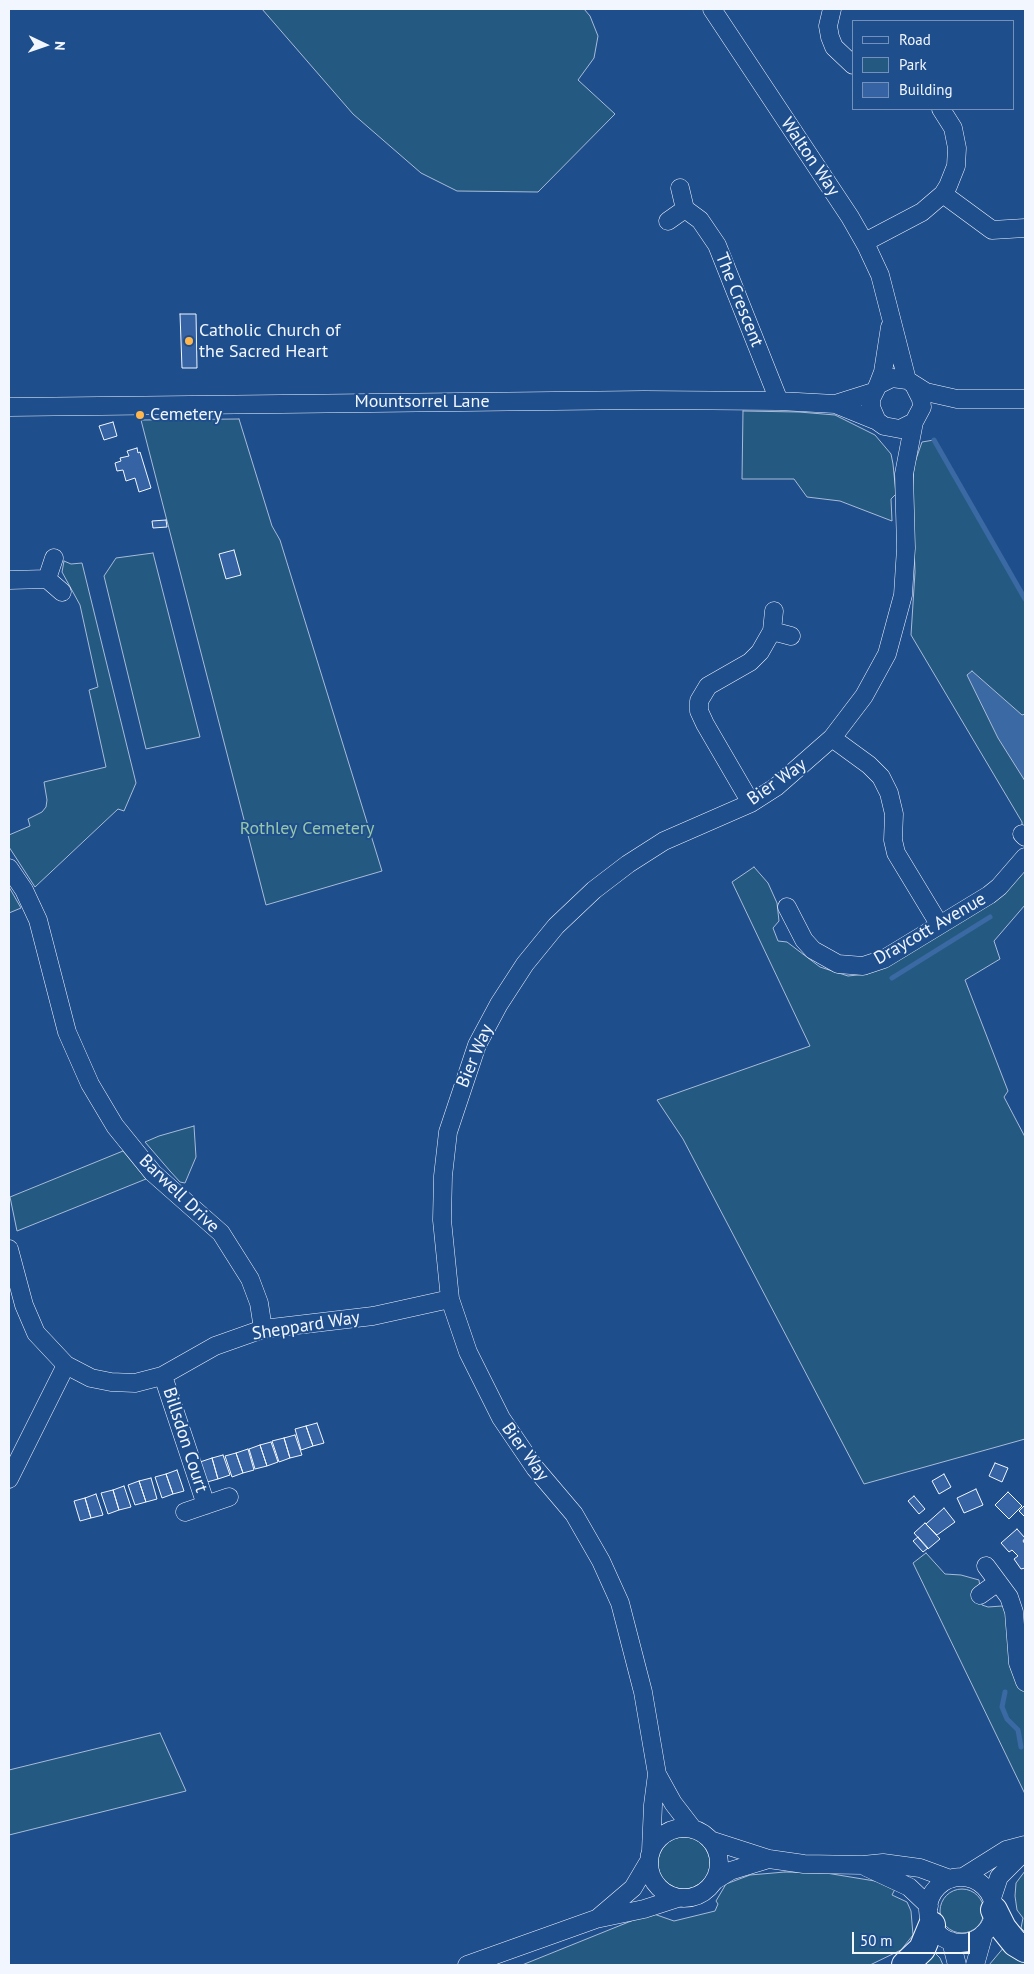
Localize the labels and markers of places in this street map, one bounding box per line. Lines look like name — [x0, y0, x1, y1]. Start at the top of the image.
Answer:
place label: Catholic Church of the Sacred Heart — [199, 320, 340, 362]
marker: Catholic Church of the Sacred Heart — [183, 335, 195, 347]
place label: Cemetery — [150, 404, 222, 426]
marker: Cemetery — [134, 409, 146, 421]

